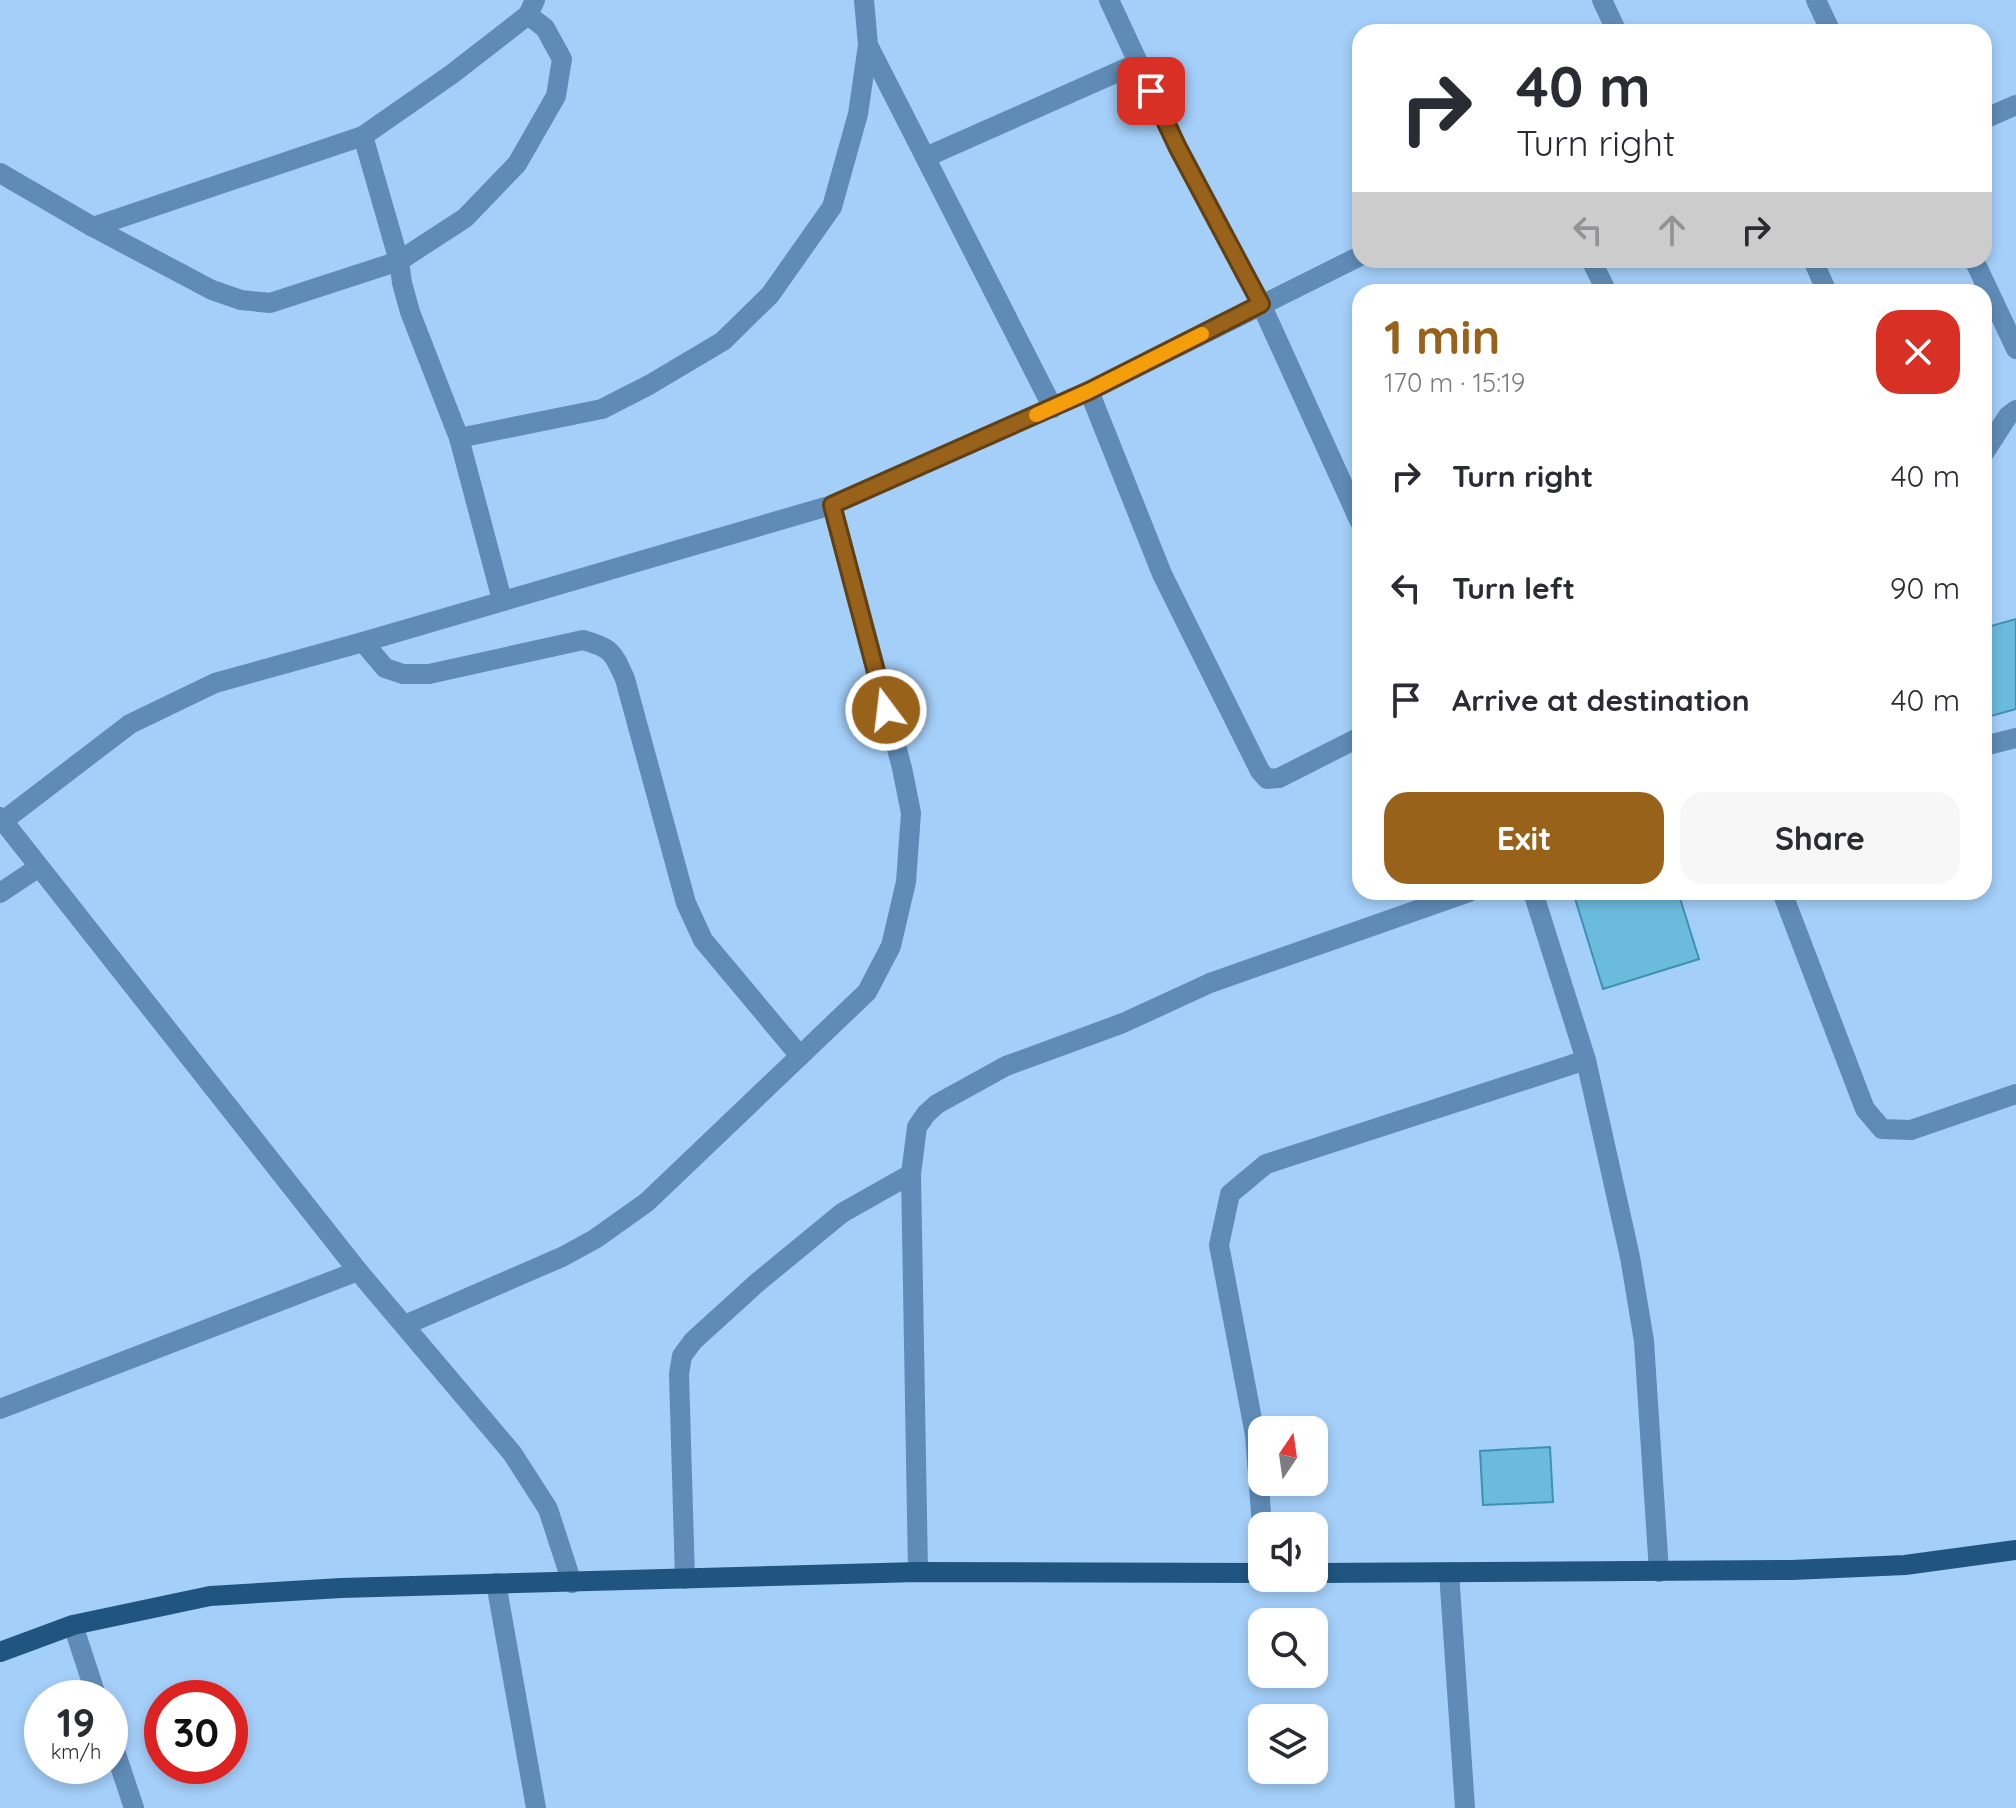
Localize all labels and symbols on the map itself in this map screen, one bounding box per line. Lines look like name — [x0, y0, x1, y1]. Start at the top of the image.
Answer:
pin — [1117, 57, 1185, 125]
position arrow — [844, 668, 928, 752]
north arrow — [1248, 1416, 1328, 1496]
speed limit sign: 30 — [144, 1680, 248, 1784]

